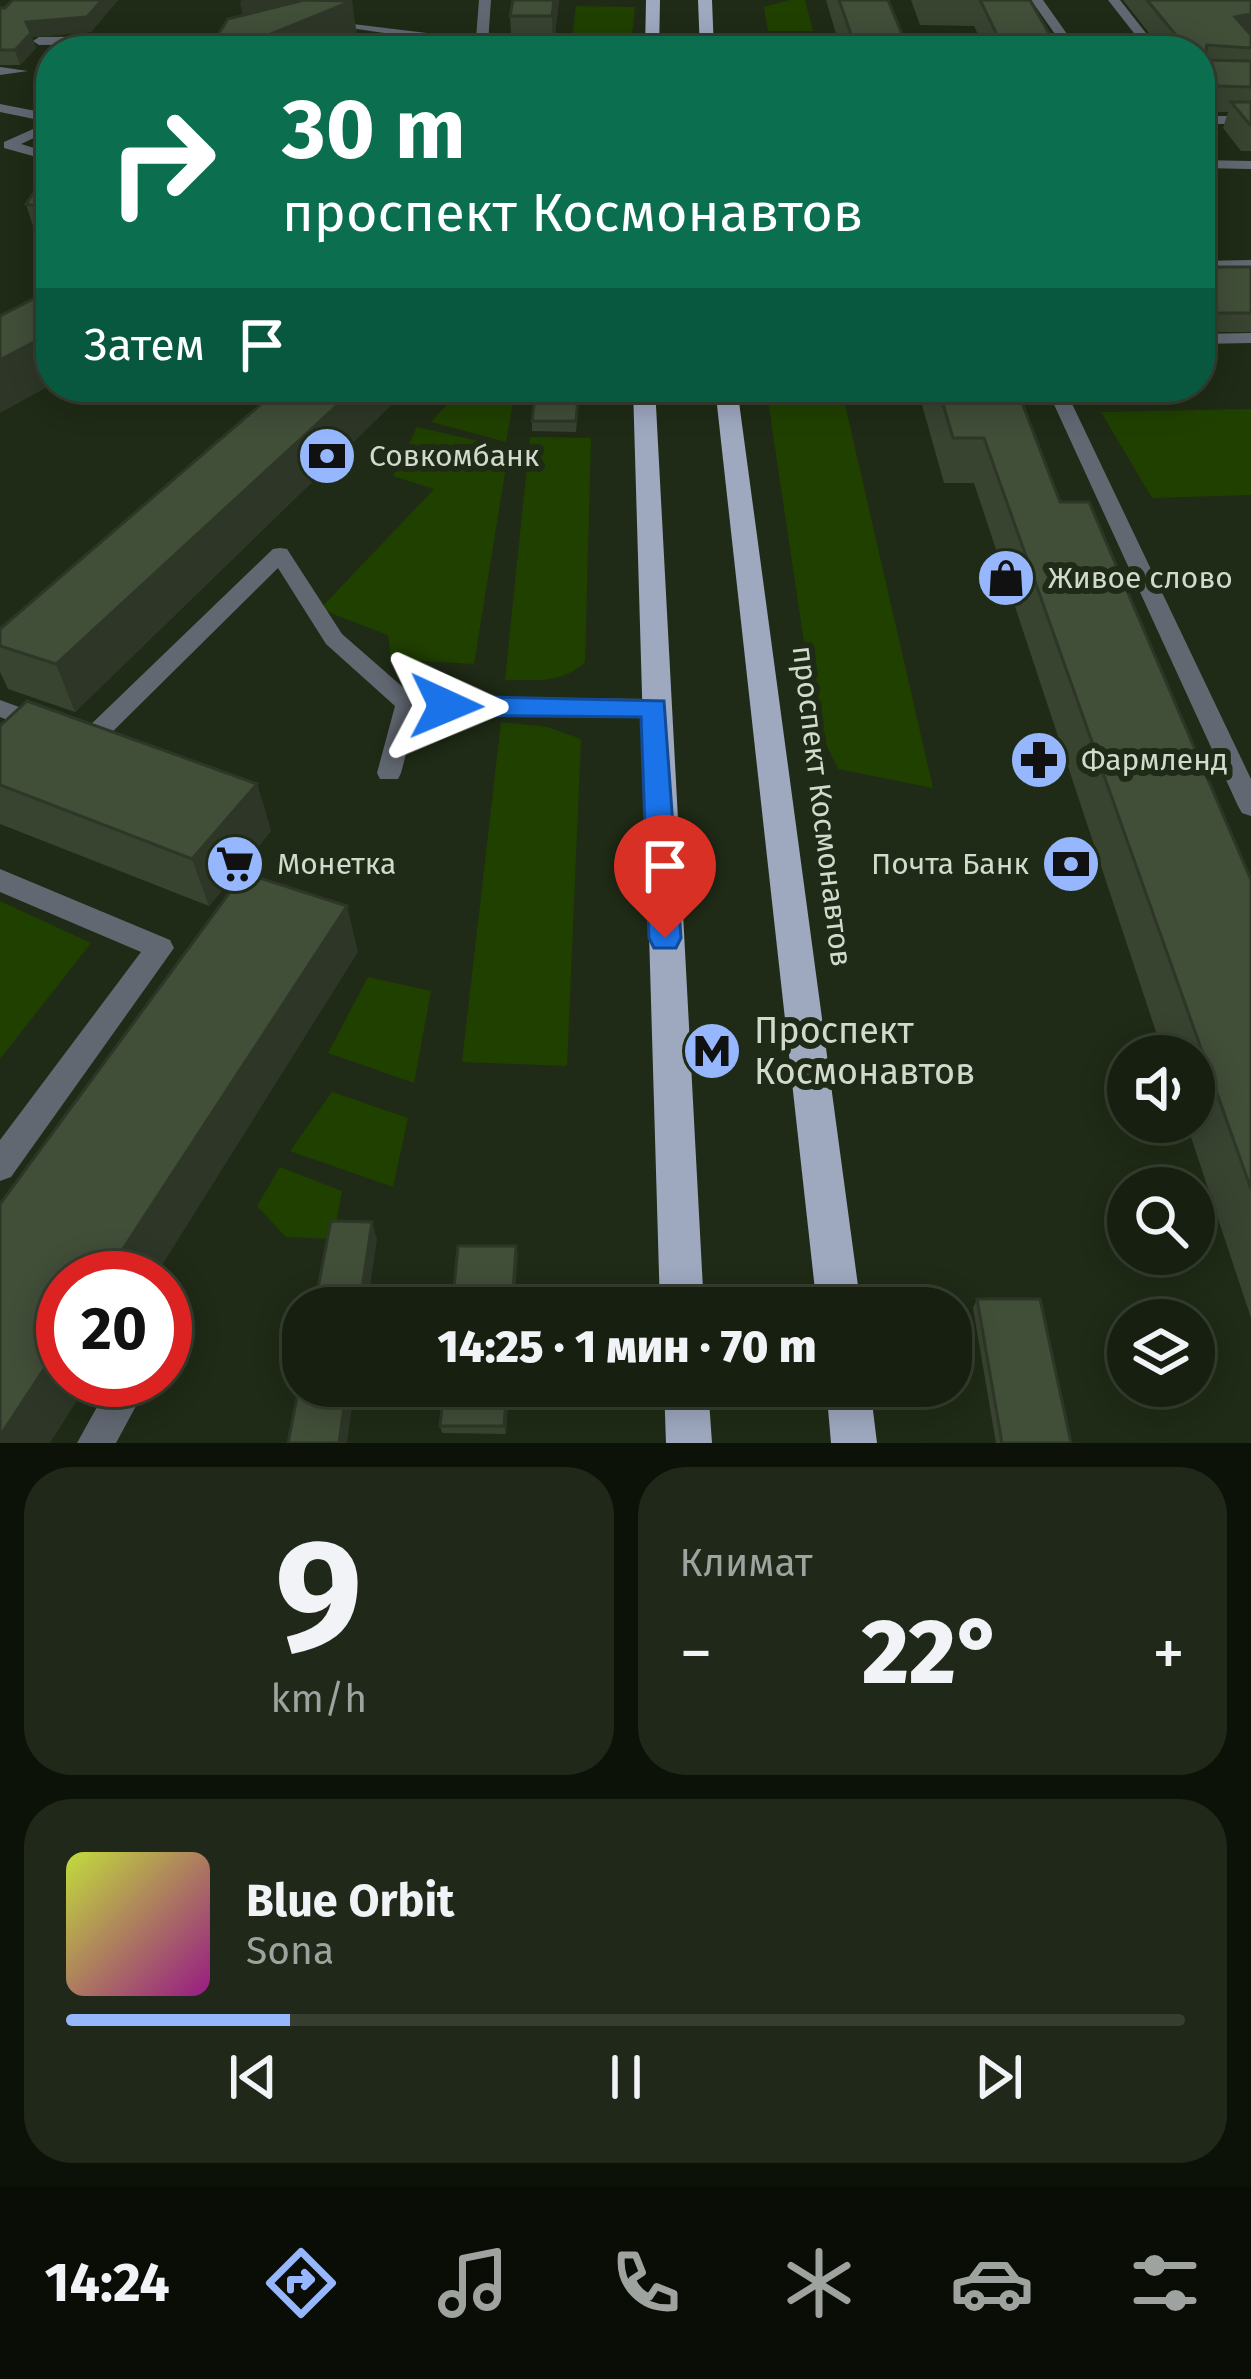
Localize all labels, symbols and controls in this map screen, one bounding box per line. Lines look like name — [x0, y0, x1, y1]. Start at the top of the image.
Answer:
text: 30 m — [282, 79, 466, 180]
icon: right — [84, 84, 240, 240]
text: проспект Космонавтов — [282, 181, 863, 245]
icon: arrive — [229, 312, 295, 378]
text: Затем — [84, 318, 205, 372]
bank icon: Совкомбанк — [296, 425, 358, 487]
place label: Совкомбанк — [369, 438, 540, 474]
shop icon: Живое слово — [975, 547, 1037, 609]
place label: Живое слово — [1048, 560, 1233, 596]
position arrow — [383, 643, 509, 769]
street label: проспект Космонавтов — [784, 644, 860, 968]
pharmacy icon: Фармленд — [1008, 729, 1070, 791]
place label: Фармленд — [1081, 742, 1228, 778]
pin — [614, 815, 716, 938]
supermarket icon: Монетка — [204, 833, 266, 895]
icon: arrive — [632, 833, 698, 899]
bank icon: Почта Банк — [1040, 833, 1102, 895]
place label: Монетка — [277, 846, 396, 882]
place label: Почта Банк — [871, 846, 1029, 882]
place label: Проспект Космонавтов — [754, 1009, 975, 1094]
metro station icon: Проспект Космонавтов — [681, 1020, 743, 1082]
map controls — [1107, 1035, 1215, 1407]
button: sound — [1107, 1035, 1215, 1143]
button: search — [1107, 1167, 1215, 1275]
speed limit sign: 20 — [36, 1251, 192, 1407]
button: layers — [1107, 1299, 1215, 1407]
text: 14:25 · 1 мин · 70 m — [438, 1320, 817, 1374]
text: 9 — [275, 1504, 362, 1691]
text: Климат — [680, 1540, 813, 1586]
text: 22° — [862, 1599, 1003, 1707]
text: − — [680, 1614, 713, 1693]
text: + — [1152, 1614, 1185, 1693]
text: km/h — [270, 1676, 367, 1722]
text: Blue Orbit — [246, 1874, 454, 1928]
text: Sona — [246, 1928, 334, 1974]
icon: previous — [220, 2044, 286, 2110]
icon: pause — [593, 2044, 659, 2110]
icon: next — [966, 2044, 1032, 2110]
icon: directions — [259, 2241, 343, 2325]
icon: music — [431, 2241, 515, 2325]
icon: phone — [604, 2241, 688, 2325]
icon: climate — [777, 2241, 861, 2325]
icon: car — [950, 2241, 1034, 2325]
icon: filters — [1123, 2241, 1207, 2325]
text: 14:24 — [44, 2251, 170, 2315]

